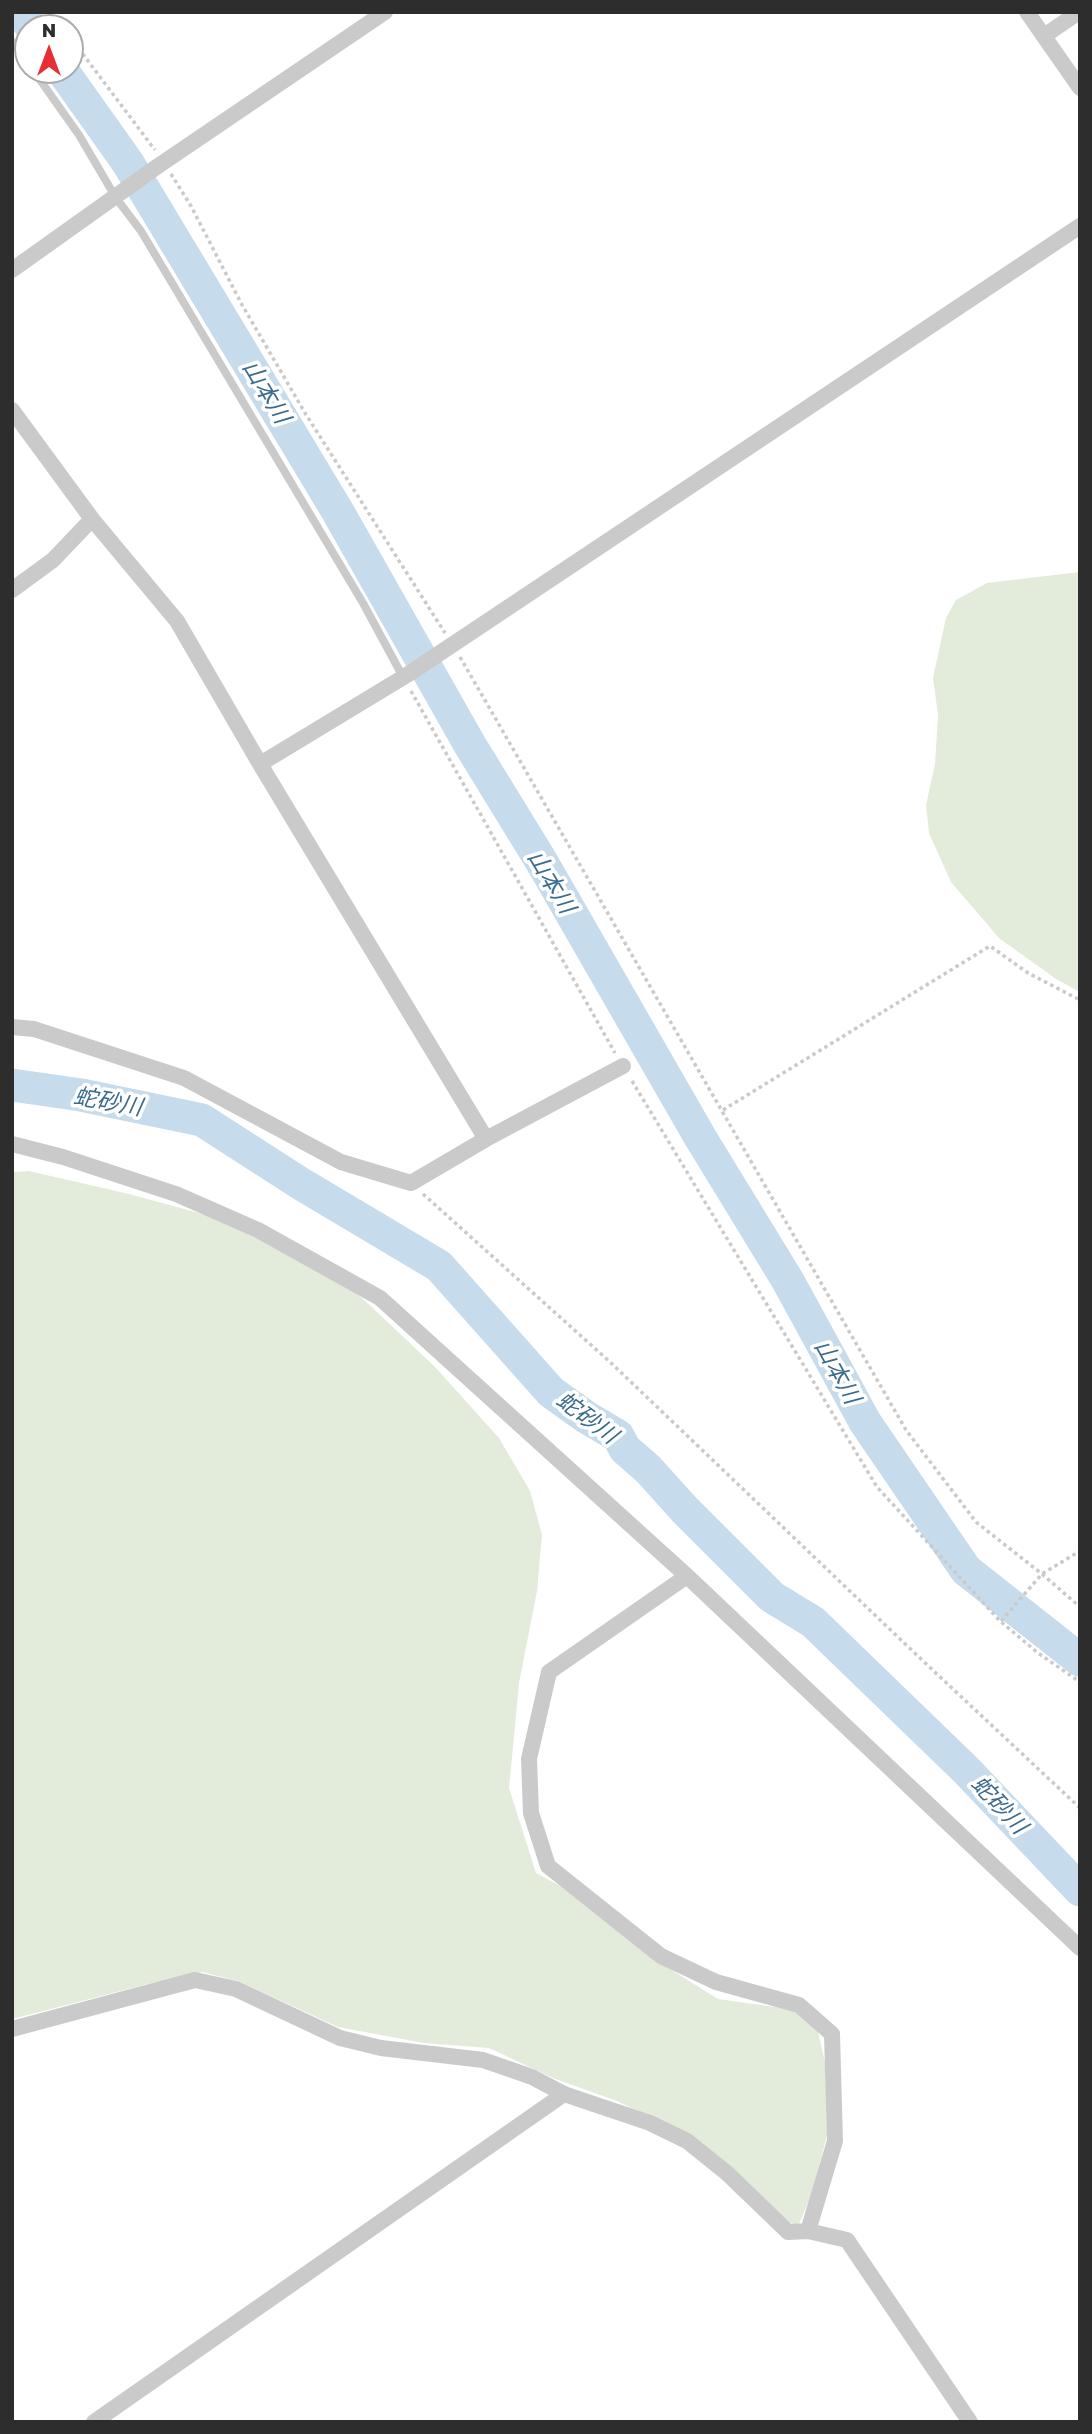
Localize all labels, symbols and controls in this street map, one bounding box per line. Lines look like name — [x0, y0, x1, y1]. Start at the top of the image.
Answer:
north arrow — [14, 14, 84, 84]
text: N — [42, 18, 56, 41]
water label: 山本川 — [236, 355, 296, 429]
water label: 山本川 — [521, 845, 581, 919]
water label: 蛇砂川 — [72, 1082, 144, 1122]
water label: 山本川 — [808, 1335, 866, 1409]
water label: 蛇砂川 — [551, 1386, 623, 1450]
water label: 蛇砂川 — [965, 1770, 1033, 1840]

